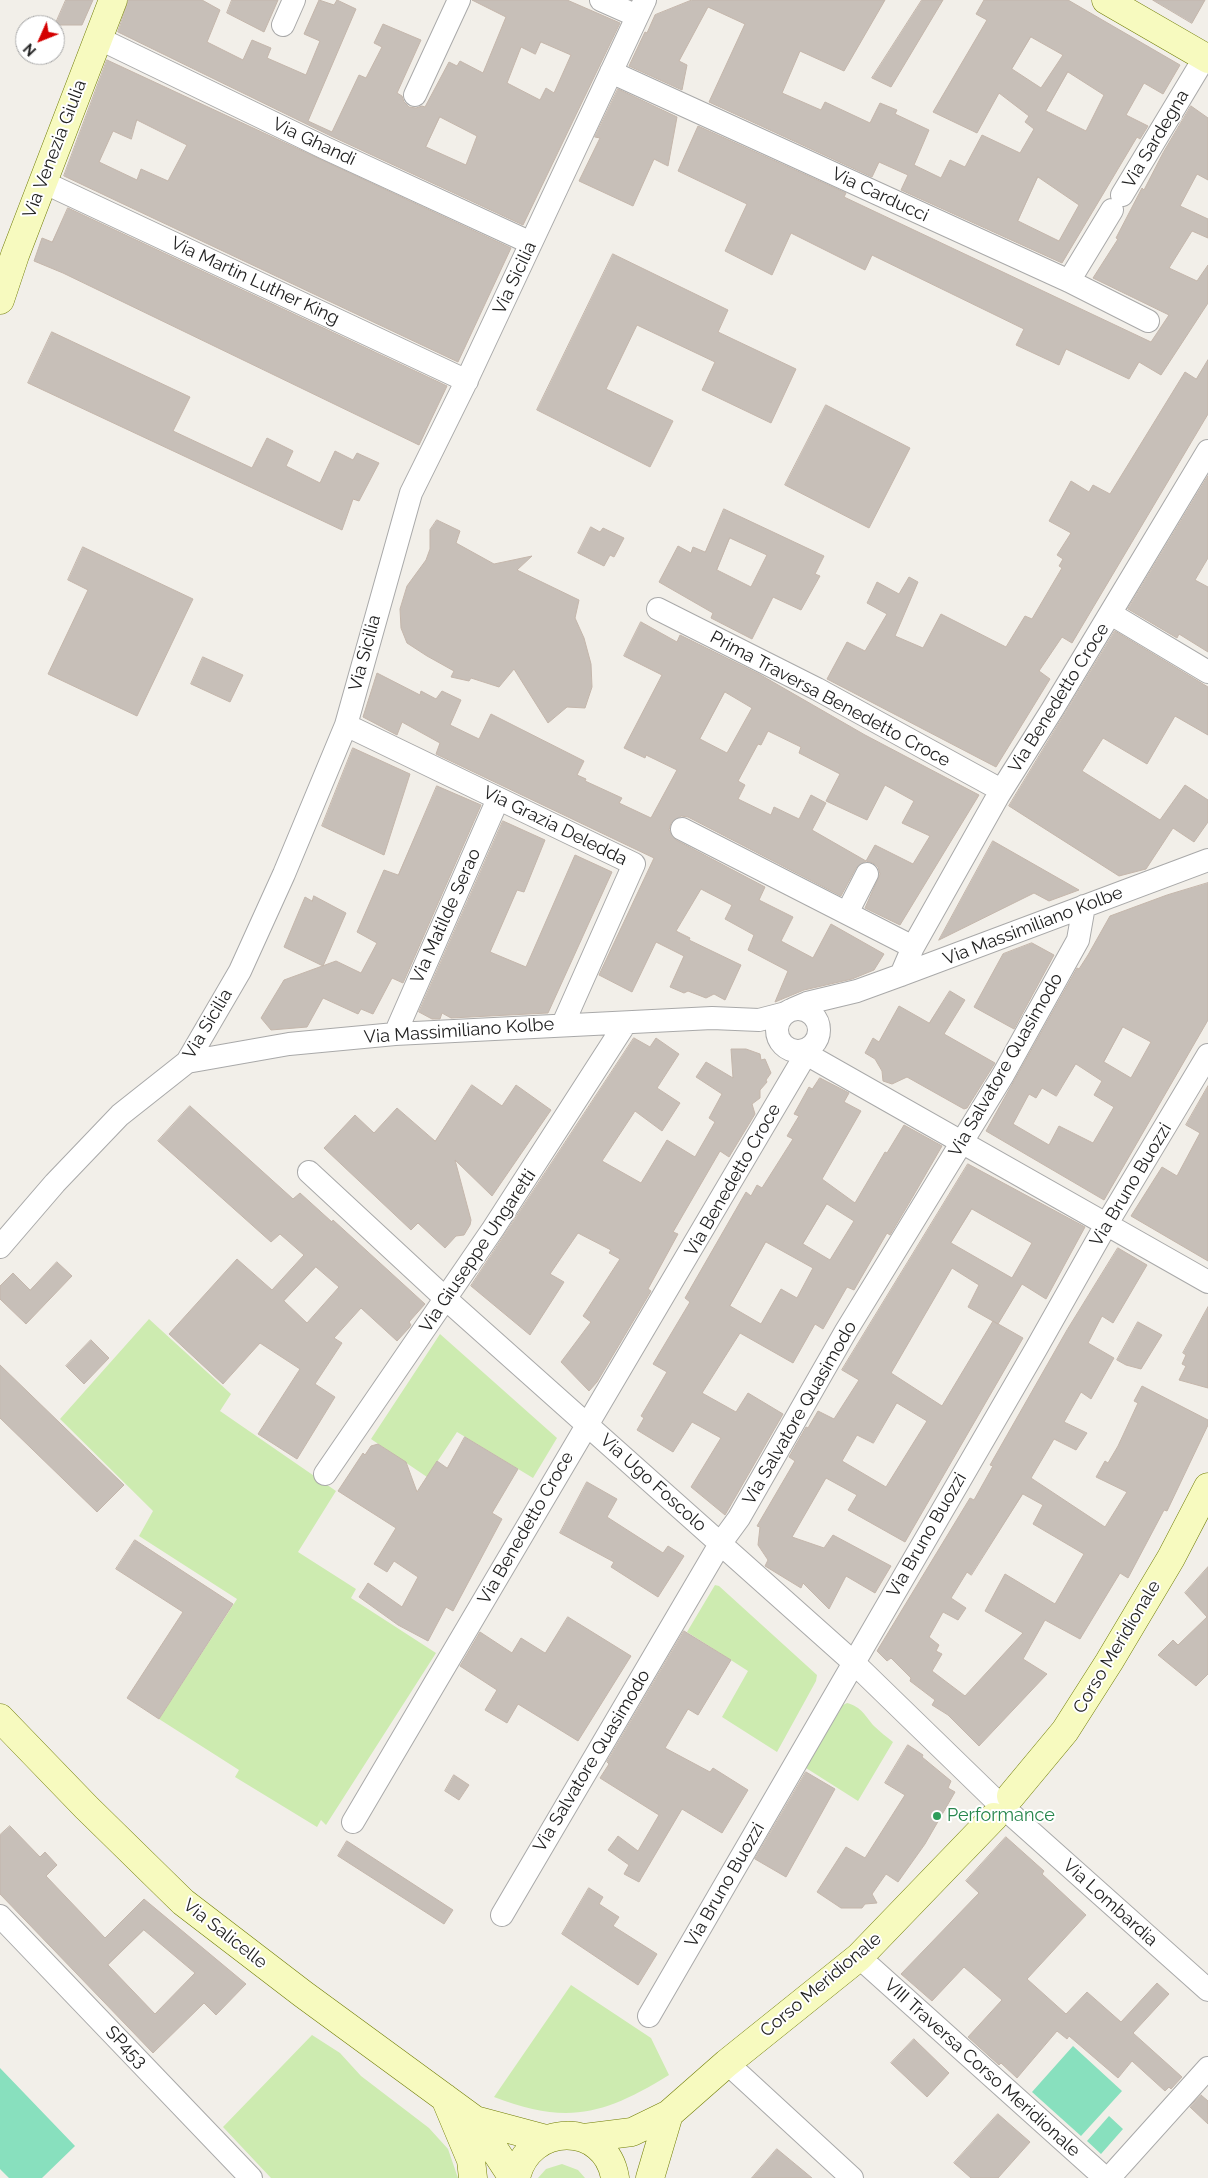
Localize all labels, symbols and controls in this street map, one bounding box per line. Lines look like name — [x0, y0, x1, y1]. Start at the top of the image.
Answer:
north arrow — [15, 15, 65, 65]
text: N — [20, 40, 39, 59]
street label: Via Venezia Giulia — [19, 77, 91, 221]
street label: Via Sardegna — [1118, 86, 1194, 192]
street label: Via Ghandi — [269, 113, 359, 171]
street label: Via Carducci — [828, 163, 932, 227]
street label: Via Martin Luther King — [167, 232, 343, 330]
street label: Via Sicilia — [489, 238, 541, 318]
street label: Via Sicilia — [344, 613, 386, 693]
street label: Via Benedetto Croce — [1004, 619, 1114, 777]
street label: Prima Traversa Benedetto Croce — [706, 626, 954, 772]
street label: Via Grazia Deledda — [479, 782, 631, 870]
street label: Via Matilde Serao — [407, 845, 485, 987]
street label: Via Massimiliano Kolbe — [940, 882, 1126, 970]
street label: Via Salvatore Quasimodo — [945, 969, 1067, 1161]
street label: Via Sicilia — [179, 985, 237, 1063]
street label: Via Massimiliano Kolbe — [363, 1014, 555, 1048]
street label: Via Benedetto Croce — [681, 1100, 785, 1260]
street label: Via Bruno Buozzi — [1086, 1119, 1176, 1251]
street label: Via Giuseppe Ungaretti — [415, 1165, 541, 1337]
street label: Via Salvatore Quasimodo — [739, 1317, 861, 1509]
street label: Via Ugo Foscolo — [595, 1430, 711, 1536]
street label: Via Benedetto Croce — [474, 1448, 578, 1608]
street label: Via Bruno Buozzi — [883, 1469, 971, 1601]
street label: Corso Meridionale — [1069, 1577, 1165, 1717]
street label: Via Salvatore Quasimodo — [529, 1666, 655, 1856]
place label: Performance — [947, 1805, 1055, 1827]
marker: Performance — [931, 1810, 943, 1822]
street label: Via Bruno Buozzi — [681, 1819, 769, 1951]
street label: Via Lombardia — [1058, 1855, 1162, 1951]
street label: Via Salicelle — [179, 1894, 271, 1974]
street label: Corso Meridionale — [756, 1928, 886, 2042]
street label: VIII Traversa Corso Meridionale — [880, 1974, 1084, 2162]
street label: SP453 — [101, 2021, 151, 2073]

